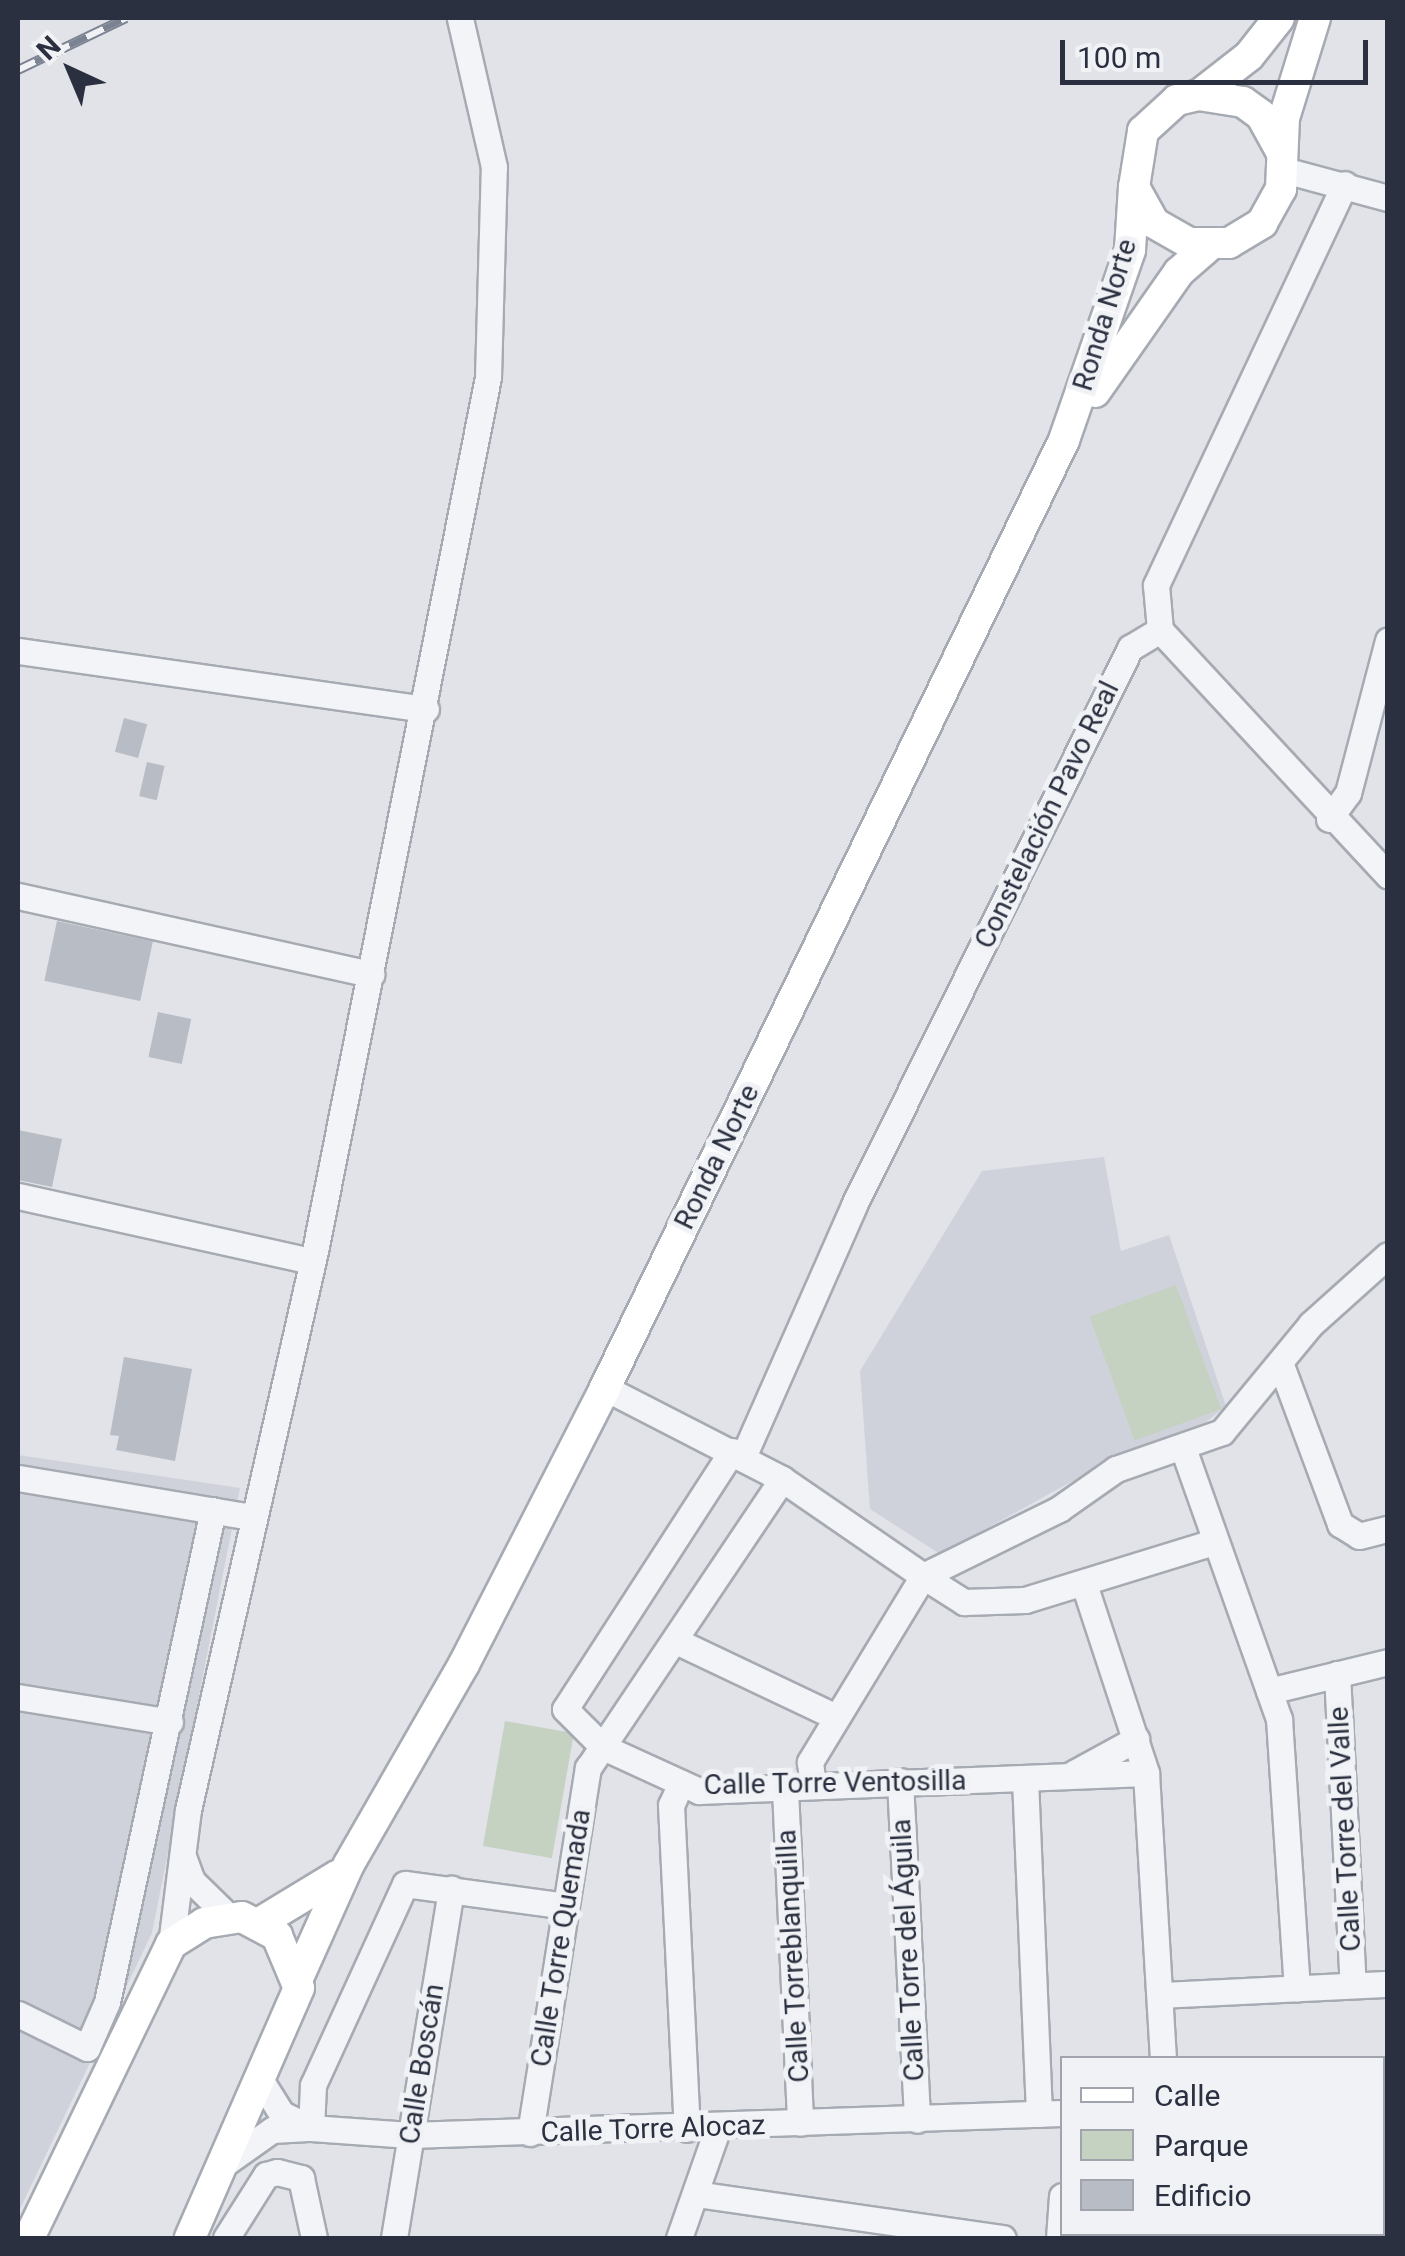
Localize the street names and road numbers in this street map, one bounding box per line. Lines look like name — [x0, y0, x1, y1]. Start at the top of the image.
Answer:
street label: Ronda Norte — [1066, 235, 1144, 395]
street label: Constelación Pavo Real — [968, 676, 1126, 954]
street label: Ronda Norte — [668, 1079, 766, 1235]
street label: Calle Torre del Valle — [1322, 1705, 1368, 1953]
street label: Calle Torre Ventosilla — [703, 1764, 967, 1802]
street label: Calle Torre Quemada — [524, 1806, 598, 2070]
street label: Calle Torre del Águila — [884, 1818, 932, 2082]
street label: Calle Torreblanquilla — [770, 1828, 816, 2084]
street label: Calle Boscán — [393, 1981, 451, 2147]
street label: Calle Torre Alocaz — [540, 2108, 766, 2150]

